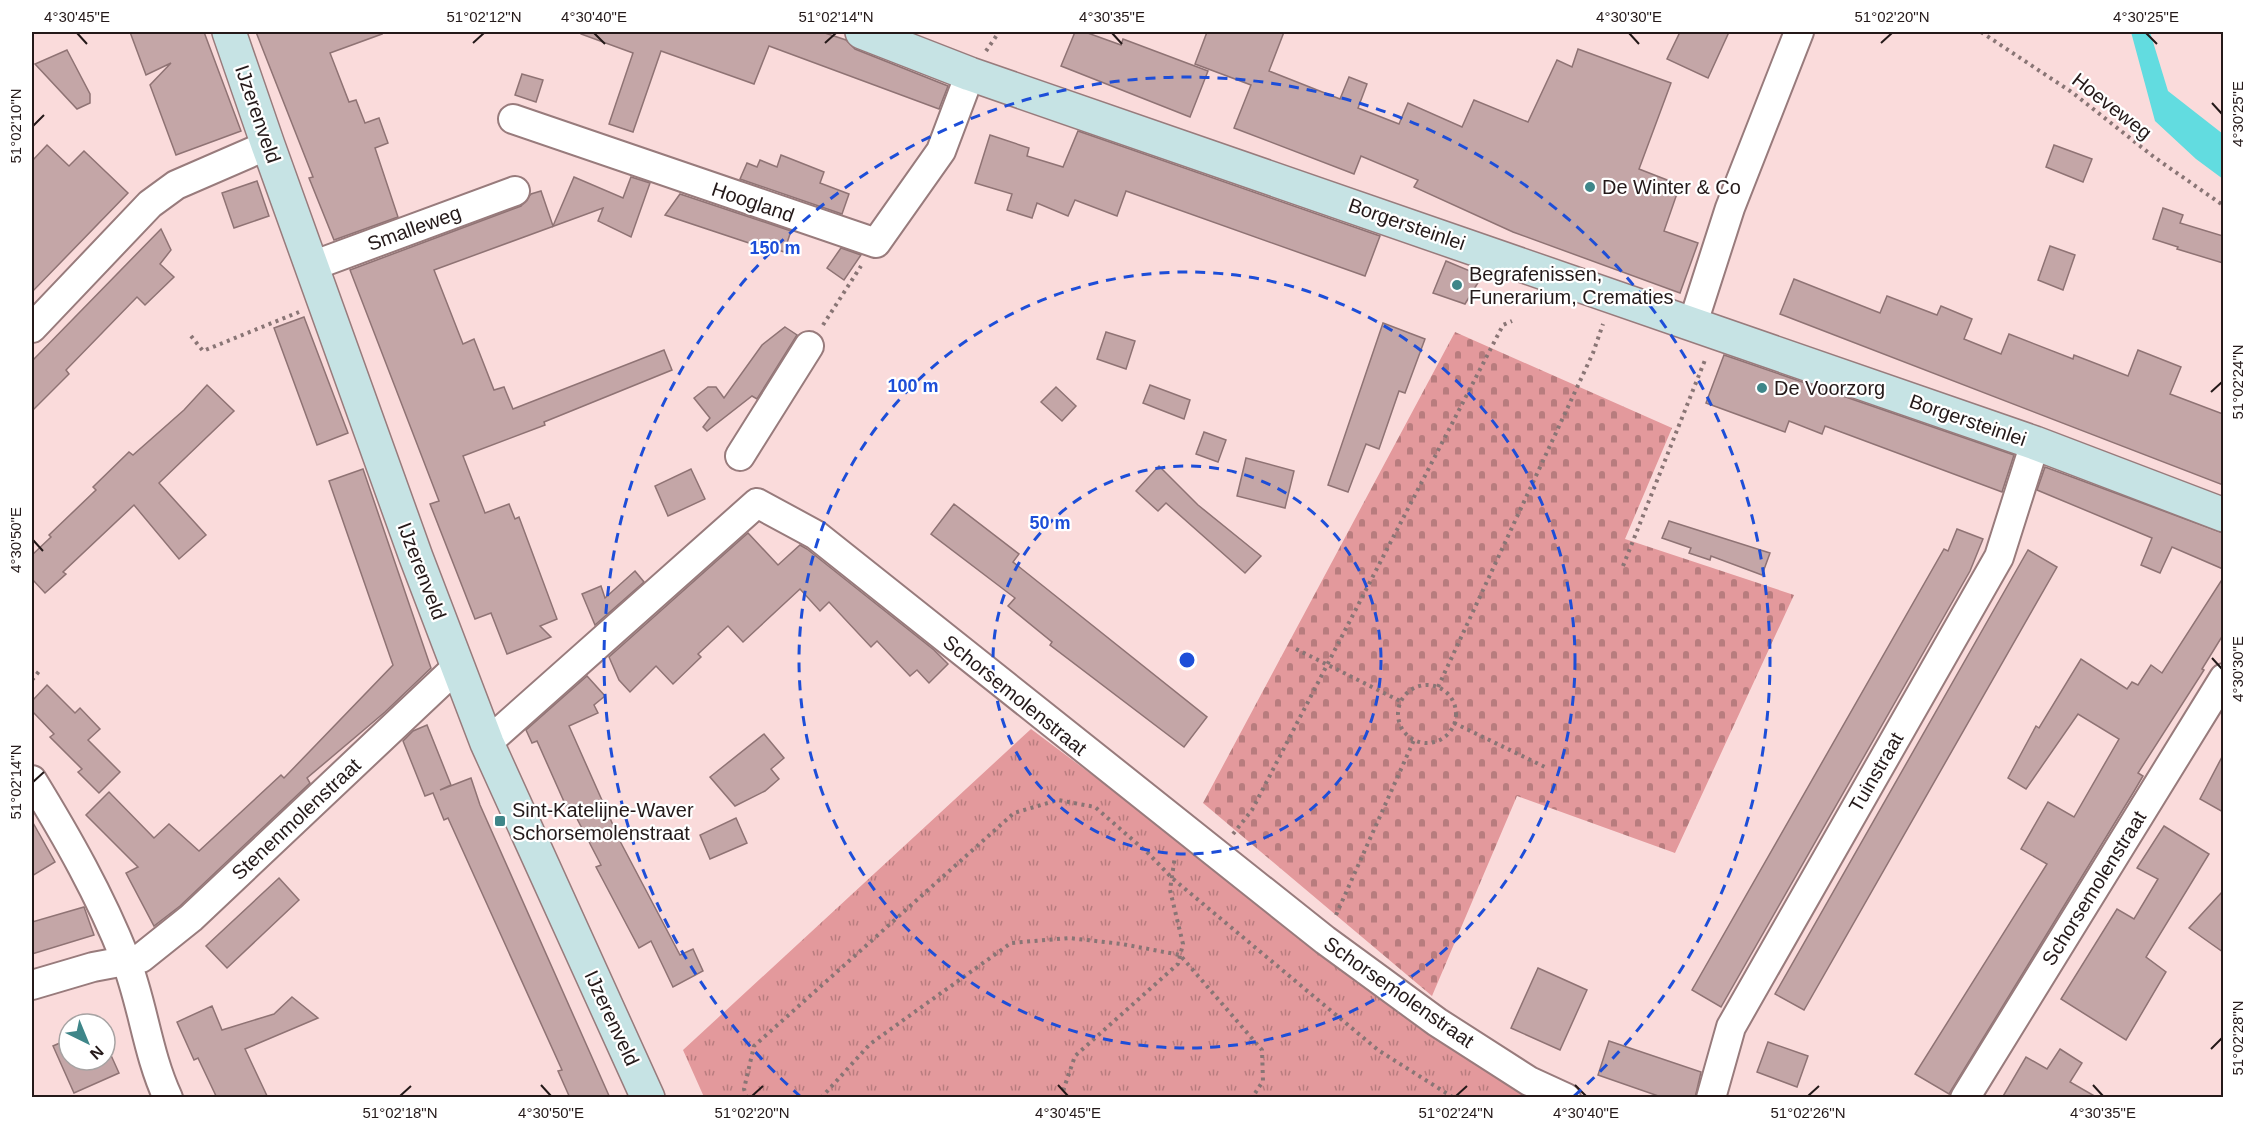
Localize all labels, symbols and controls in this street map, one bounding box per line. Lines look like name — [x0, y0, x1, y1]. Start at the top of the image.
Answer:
text: 4°30'45"E — [44, 8, 110, 25]
text: 51°02'12"N — [446, 8, 522, 25]
text: 4°30'40"E — [561, 8, 627, 25]
text: 51°02'14"N — [798, 8, 874, 25]
text: 4°30'35"E — [1079, 8, 1145, 25]
text: 4°30'30"E — [1596, 8, 1662, 25]
text: 51°02'20"N — [1854, 8, 1930, 25]
text: 4°30'25"E — [2113, 8, 2179, 25]
street label: IJzerenveld — [231, 62, 285, 166]
street label: Hoeveweg — [2068, 68, 2156, 144]
text: 4°30'25"E — [2229, 81, 2246, 147]
text: 51°02'10"N — [7, 88, 24, 164]
place label: De Winter & Co — [1602, 176, 1741, 198]
street label: Hoogland — [709, 178, 797, 226]
marker: De Winter & Co — [1583, 180, 1597, 194]
street label: Borgersteinlei — [1346, 194, 1468, 254]
street label: Smalleweg — [364, 201, 464, 255]
text: 150 m — [749, 238, 801, 258]
place label: Begrafenissen, Funerarium, Crematies — [1469, 263, 1674, 308]
marker: Begrafenissen, Funerarium, Crematies — [1450, 278, 1464, 292]
text: 51°02'24"N — [2229, 344, 2246, 420]
text: 100 m — [887, 376, 939, 396]
place label: De Voorzorg — [1774, 377, 1885, 399]
marker: De Voorzorg — [1755, 381, 1769, 395]
street label: Borgersteinlei — [1907, 390, 2029, 450]
text: 4°30'50"E — [7, 507, 24, 573]
text: 50 m — [1029, 513, 1071, 533]
street label: IJzerenveld — [393, 519, 451, 623]
street label: Schorsemolenstraat — [939, 630, 1091, 760]
text: 4°30'30"E — [2229, 636, 2246, 702]
centre of rings — [1177, 650, 1197, 670]
street label: Tuinstraat — [1844, 728, 1908, 816]
text: 51°02'14"N — [7, 744, 24, 820]
street label: Stenenmolenstraat — [227, 753, 365, 884]
place label: Sint-Katelijne-Waver Schorsemolenstraat — [512, 799, 694, 844]
street label: Schorsemolenstraat — [2038, 806, 2151, 969]
marker: Sint-Katelijne-Waver Schorsemolenstraat — [493, 814, 507, 828]
street label: Schorsemolenstraat — [1320, 932, 1479, 1052]
street label: IJzerenveld — [580, 967, 644, 1069]
text: 51°02'28"N — [2229, 1000, 2246, 1076]
north arrow — [57, 1012, 117, 1072]
text: N — [87, 1042, 107, 1063]
text: 51°02'18"N — [362, 1104, 438, 1121]
text: 4°30'50"E — [518, 1104, 584, 1121]
text: 51°02'20"N — [714, 1104, 790, 1121]
text: 4°30'45"E — [1035, 1104, 1101, 1121]
text: 51°02'24"N — [1418, 1104, 1494, 1121]
text: 4°30'40"E — [1553, 1104, 1619, 1121]
text: 51°02'26"N — [1770, 1104, 1846, 1121]
text: 4°30'35"E — [2070, 1104, 2136, 1121]

